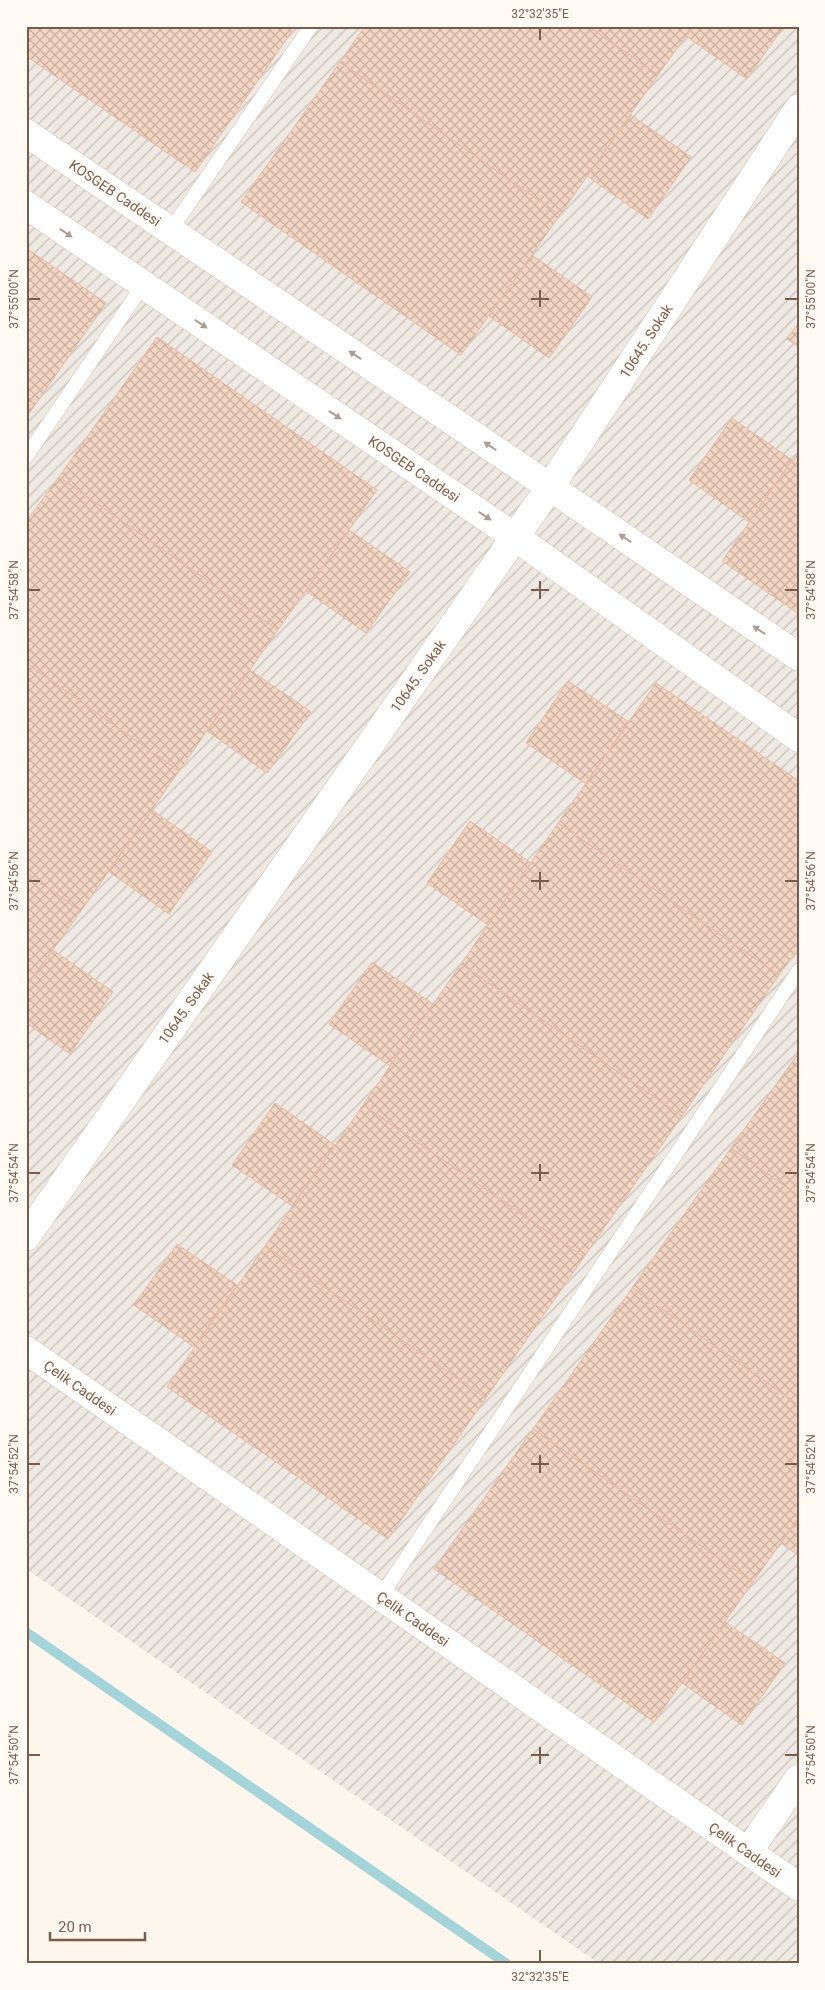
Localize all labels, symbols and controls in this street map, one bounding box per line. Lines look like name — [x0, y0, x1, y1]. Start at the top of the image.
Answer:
text: 32°32'35"E — [511, 7, 569, 21]
street label: KOSGEB Caddesi — [66, 157, 164, 229]
one-way arrow — [60, 228, 73, 238]
text: 37°55'00"N — [7, 269, 21, 329]
text: 37°55'00"N — [804, 269, 818, 329]
street label: 10645. Sokak — [616, 300, 676, 381]
one-way arrow — [194, 319, 208, 329]
one-way arrow — [349, 351, 362, 360]
one-way arrow — [329, 411, 342, 420]
street label: KOSGEB Caddesi — [365, 433, 463, 505]
one-way arrow — [484, 441, 497, 451]
one-way arrow — [478, 511, 491, 521]
one-way arrow — [618, 533, 631, 543]
text: 37°54'58"N — [7, 560, 21, 620]
text: 37°54'58"N — [804, 560, 818, 620]
one-way arrow — [752, 625, 765, 635]
street label: 10645. Sokak — [387, 636, 449, 715]
text: 37°54'56"N — [7, 851, 21, 911]
text: 37°54'56"N — [804, 851, 818, 911]
street label: 10645. Sokak — [155, 968, 217, 1047]
text: 37°54'54"N — [7, 1143, 21, 1203]
text: 37°54'54"N — [804, 1143, 818, 1203]
street label: Çelik Caddesi — [41, 1357, 119, 1419]
text: 37°54'52"N — [7, 1434, 21, 1494]
text: 37°54'52"N — [804, 1434, 818, 1494]
street label: Çelik Caddesi — [374, 1588, 452, 1650]
text: 37°54'50"N — [7, 1725, 21, 1785]
text: 37°54'50"N — [804, 1725, 818, 1785]
street label: Çelik Caddesi — [706, 1819, 784, 1881]
scale bar — [50, 1910, 145, 1942]
text: 20 m — [58, 1918, 92, 1936]
text: 32°32'35"E — [511, 1970, 569, 1984]

